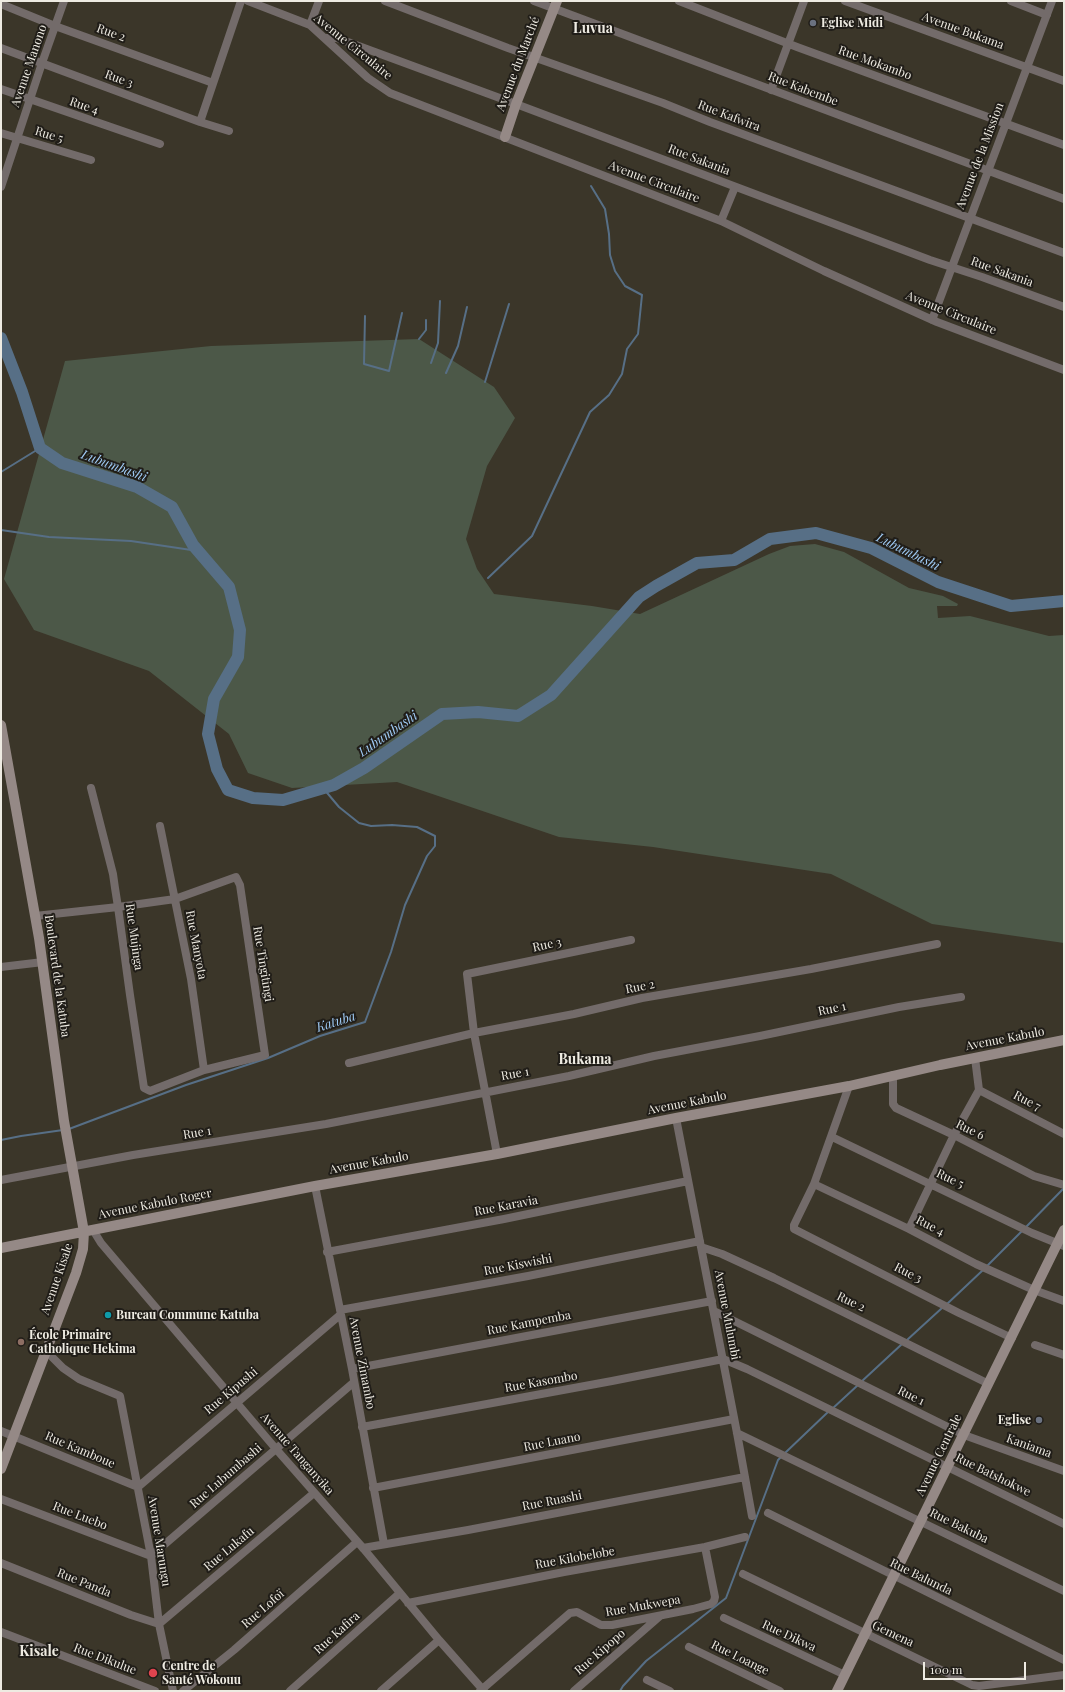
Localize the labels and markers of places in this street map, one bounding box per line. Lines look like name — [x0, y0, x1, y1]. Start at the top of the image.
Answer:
place label: Eglise Midi — [821, 16, 883, 30]
marker: Eglise Midi — [808, 18, 818, 28]
place label: Bureau Commune Katuba — [116, 1308, 259, 1322]
marker: Bureau Commune Katuba — [103, 1310, 113, 1320]
place label: École Primaire Catholique Hekima — [29, 1328, 136, 1356]
marker: École Primaire Catholique Hekima — [16, 1337, 26, 1347]
place label: Eglise — [998, 1413, 1031, 1427]
marker: Eglise — [1034, 1415, 1044, 1425]
place label: Centre de Santé Wokouu — [162, 1659, 241, 1687]
marker: Centre de Santé Wokouu — [147, 1667, 159, 1679]

